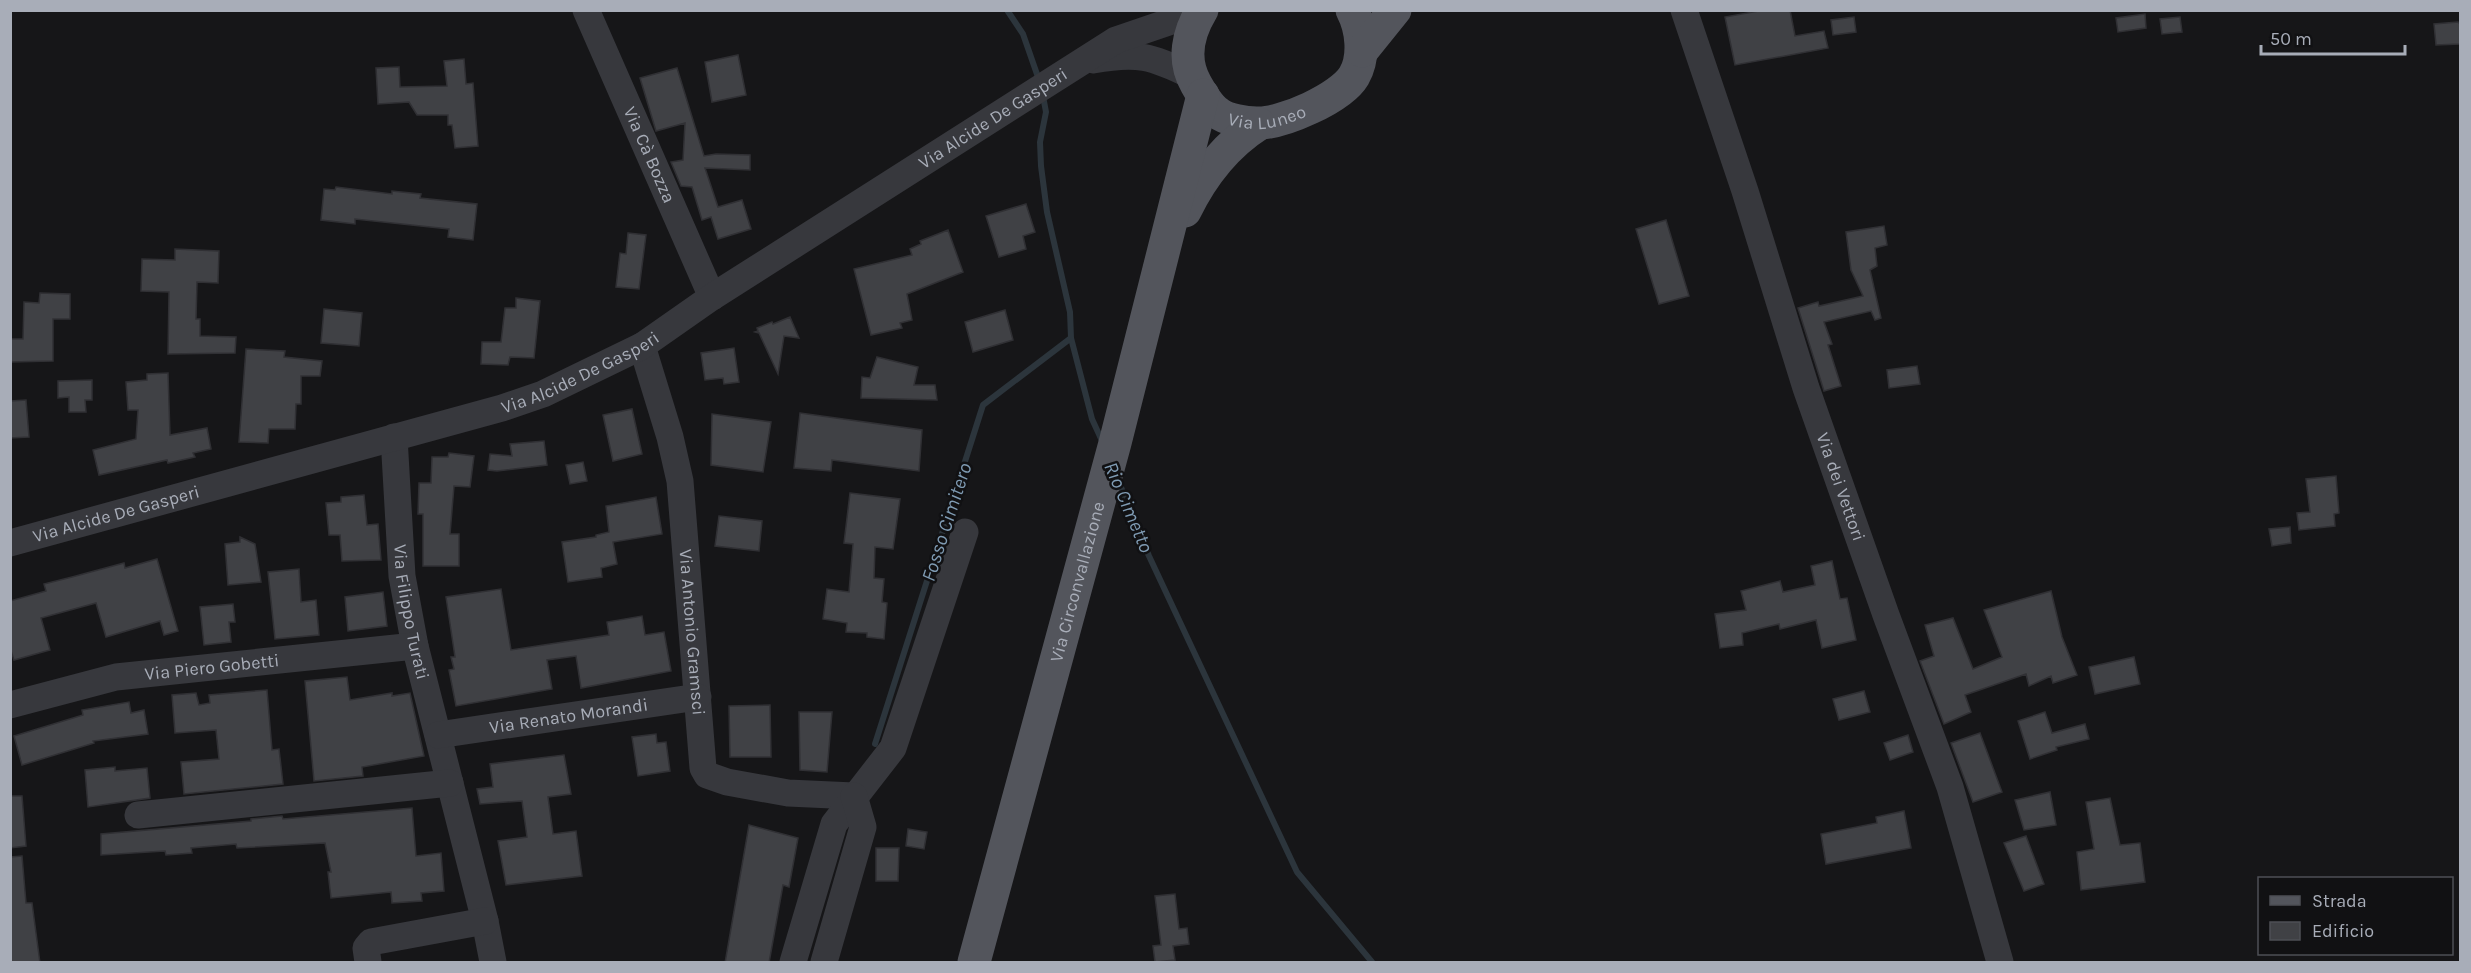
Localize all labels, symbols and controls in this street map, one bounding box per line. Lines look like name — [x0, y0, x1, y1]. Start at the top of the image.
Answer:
scale bar — [2261, 18, 2405, 56]
text: 50 m — [2270, 28, 2312, 50]
street label: Via Alcide De Gasperi — [914, 63, 1071, 174]
street label: Via Luneo — [1225, 100, 1309, 134]
street label: Via Cà Bozza — [619, 103, 680, 206]
street label: Via Alcide De Gasperi — [498, 326, 663, 418]
street label: Via dei Vettori — [1812, 430, 1870, 544]
water label: Rio Cimetto — [1099, 458, 1158, 556]
water label: Fosso Cimitero — [917, 460, 976, 584]
street label: Via Alcide De Gasperi — [30, 481, 202, 547]
street label: Via Circonvallazione — [1045, 499, 1110, 665]
street label: Via Filippo Turati — [389, 543, 434, 682]
street label: Via Antonio Gramsci — [674, 548, 710, 716]
street label: Via Piero Gobetti — [143, 649, 280, 685]
street label: Via Renato Morandi — [488, 693, 649, 738]
legend — [2258, 877, 2453, 955]
text: Strada — [2312, 890, 2367, 912]
text: Edificio — [2312, 920, 2374, 942]

